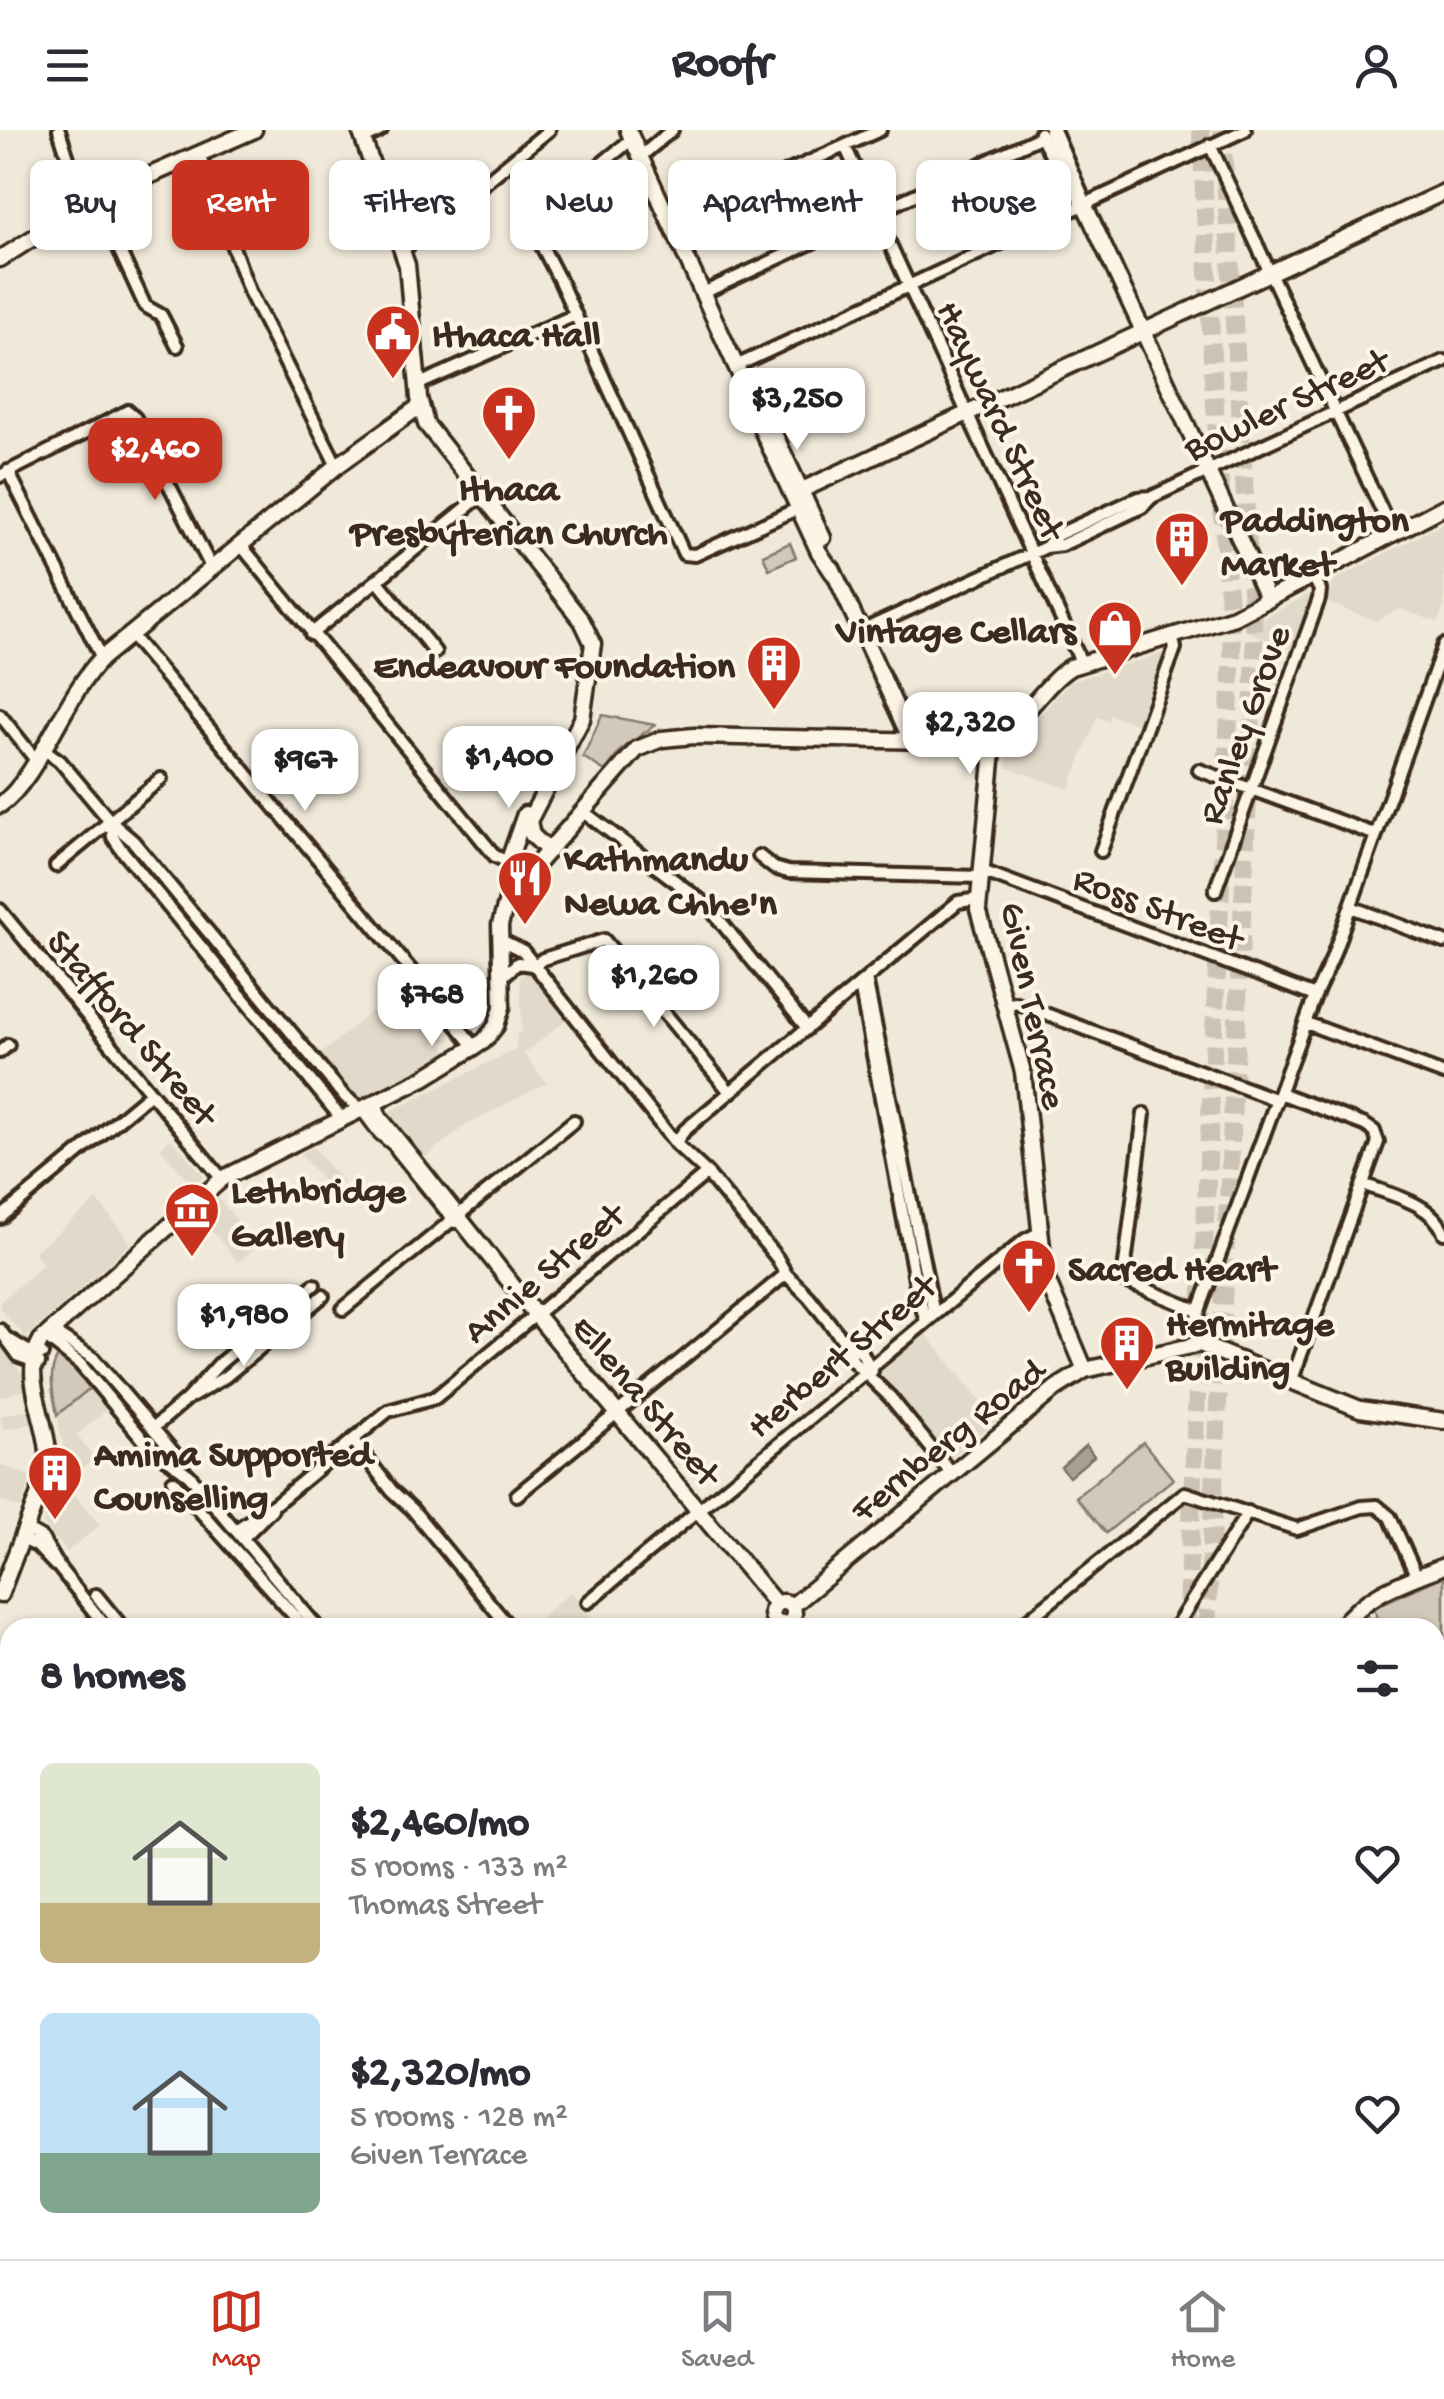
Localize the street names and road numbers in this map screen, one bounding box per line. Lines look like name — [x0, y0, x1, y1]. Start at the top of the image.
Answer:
street label: Hayward Street — [923, 295, 1074, 551]
street label: Bowler Street — [1177, 339, 1400, 474]
street label: Ranley Grove — [1191, 620, 1304, 831]
street label: Ross Street — [1066, 859, 1251, 965]
street label: Given Terrace — [987, 899, 1074, 1114]
street label: Stafford Street — [34, 923, 227, 1140]
street label: Annie Street — [456, 1193, 638, 1356]
street label: Herbert Street — [740, 1264, 950, 1451]
street label: Ellena Street — [559, 1308, 730, 1500]
street label: Fernberg Road — [843, 1349, 1058, 1535]

